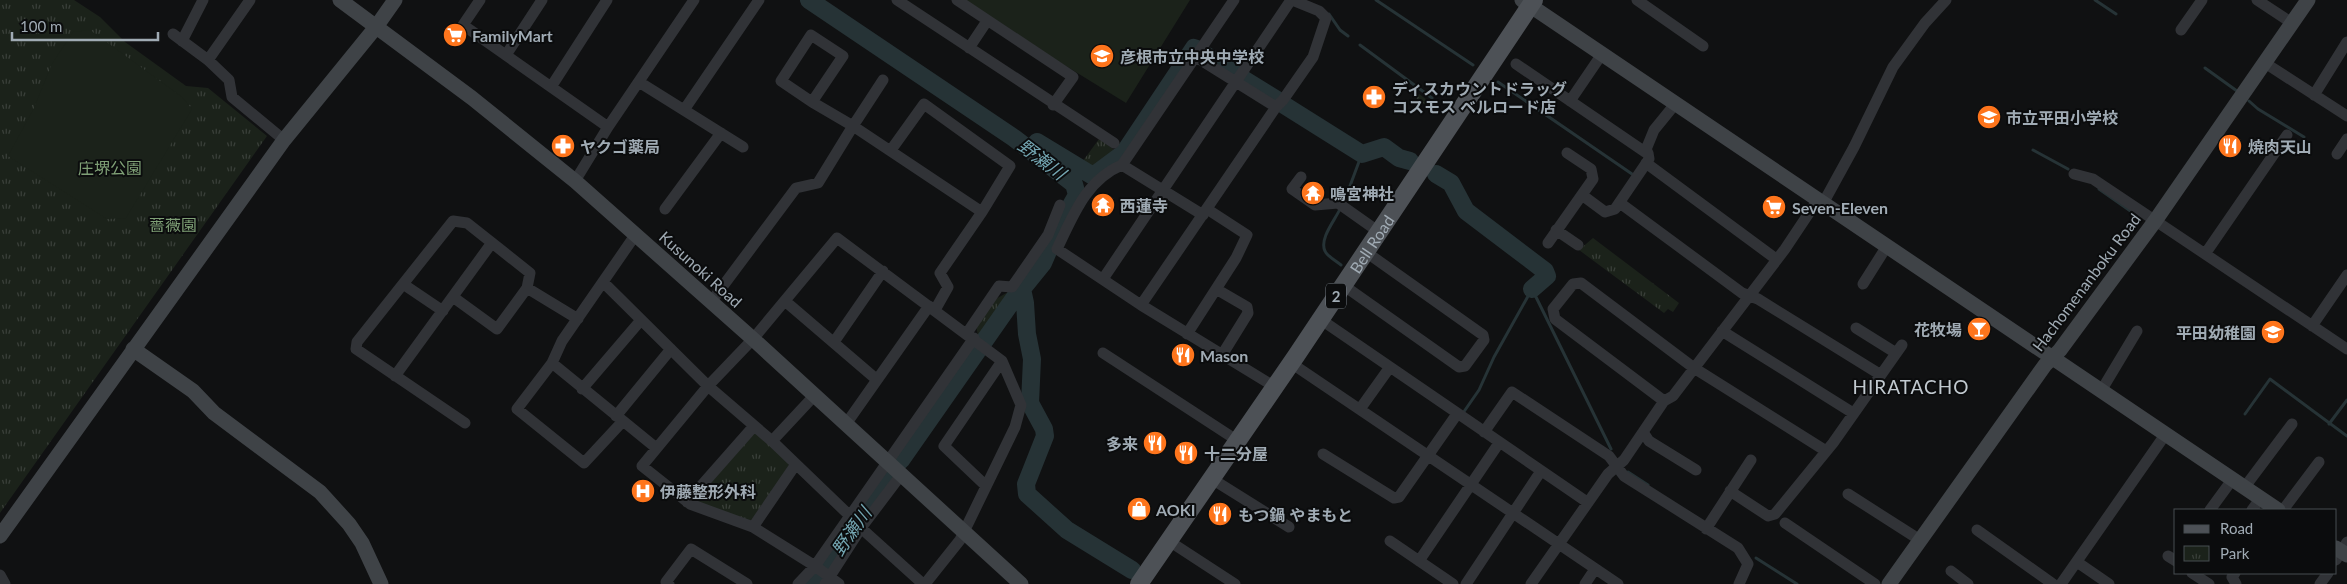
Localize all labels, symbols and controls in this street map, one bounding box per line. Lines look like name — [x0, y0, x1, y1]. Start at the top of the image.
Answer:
scale bar — [12, 10, 159, 42]
text: 100 m — [20, 17, 62, 35]
supermarket icon: FamilyMart — [442, 22, 468, 48]
place label: FamilyMart — [472, 26, 553, 45]
school or university icon: 彦根市立中央中学校 — [1089, 43, 1115, 69]
place label: 彦根市立中央中学校 — [1120, 47, 1264, 66]
place label: ディスカウントドラッグ コスモス ベルロード店 — [1392, 79, 1567, 116]
pharmacy icon: ディスカウントドラッグ コスモス ベルロード店 — [1361, 84, 1387, 110]
school or university icon: 市立平田小学校 — [1976, 104, 2002, 130]
place label: 市立平田小学校 — [2006, 108, 2118, 127]
pharmacy icon: ヤクゴ薬局 — [550, 133, 576, 159]
restaurant icon: 焼肉天山 — [2217, 133, 2243, 159]
water label: 野瀬川 — [1014, 134, 1072, 185]
place label: ヤクゴ薬局 — [580, 137, 660, 156]
place label: 焼肉天山 — [2248, 137, 2312, 156]
park label: 庄堺公園 — [78, 158, 142, 177]
temple icon: 鳴宮神社 — [1300, 180, 1326, 206]
place label: 鳴宮神社 — [1330, 184, 1394, 203]
temple icon: 西蓮寺 — [1090, 192, 1116, 218]
supermarket icon: Seven-Eleven — [1761, 194, 1787, 220]
place label: 西蓮寺 — [1120, 196, 1168, 215]
place label: Seven-Eleven — [1792, 198, 1888, 217]
street label: Hachomenanboku Road — [2028, 209, 2144, 355]
street label: Bell Road — [1345, 211, 1397, 276]
park label: 薔薇園 — [149, 215, 197, 234]
street label: Kusunoki Road — [656, 227, 746, 311]
road number: 2 — [1326, 284, 1346, 308]
bar icon: 花牧場 — [1966, 316, 1992, 342]
school or university icon: 平田幼稚園 — [2260, 319, 2286, 345]
place label: 花牧場 — [1914, 320, 1962, 339]
place label: 平田幼稚園 — [2176, 323, 2256, 342]
restaurant icon: Mason — [1170, 342, 1196, 368]
place label: Mason — [1200, 346, 1248, 365]
district label: HIRATACHO — [1852, 375, 1970, 398]
restaurant icon: 多来 — [1142, 430, 1168, 456]
place label: 多来 — [1106, 434, 1138, 453]
restaurant icon: 十二分屋 — [1173, 440, 1199, 466]
place label: 十二分屋 — [1204, 444, 1268, 463]
hospital icon: 伊藤整形外科 — [630, 478, 656, 504]
place label: 伊藤整形外科 — [659, 482, 756, 501]
shop icon: AOKI — [1126, 496, 1152, 522]
place label: AOKI — [1155, 500, 1195, 519]
water label: 野瀬川 — [827, 501, 877, 559]
restaurant icon: もつ鍋 やまもと — [1207, 501, 1233, 527]
place label: もつ鍋 やまもと — [1238, 505, 1353, 524]
legend — [2174, 509, 2337, 574]
text: Road — [2220, 519, 2253, 537]
text: Park — [2220, 544, 2250, 562]

